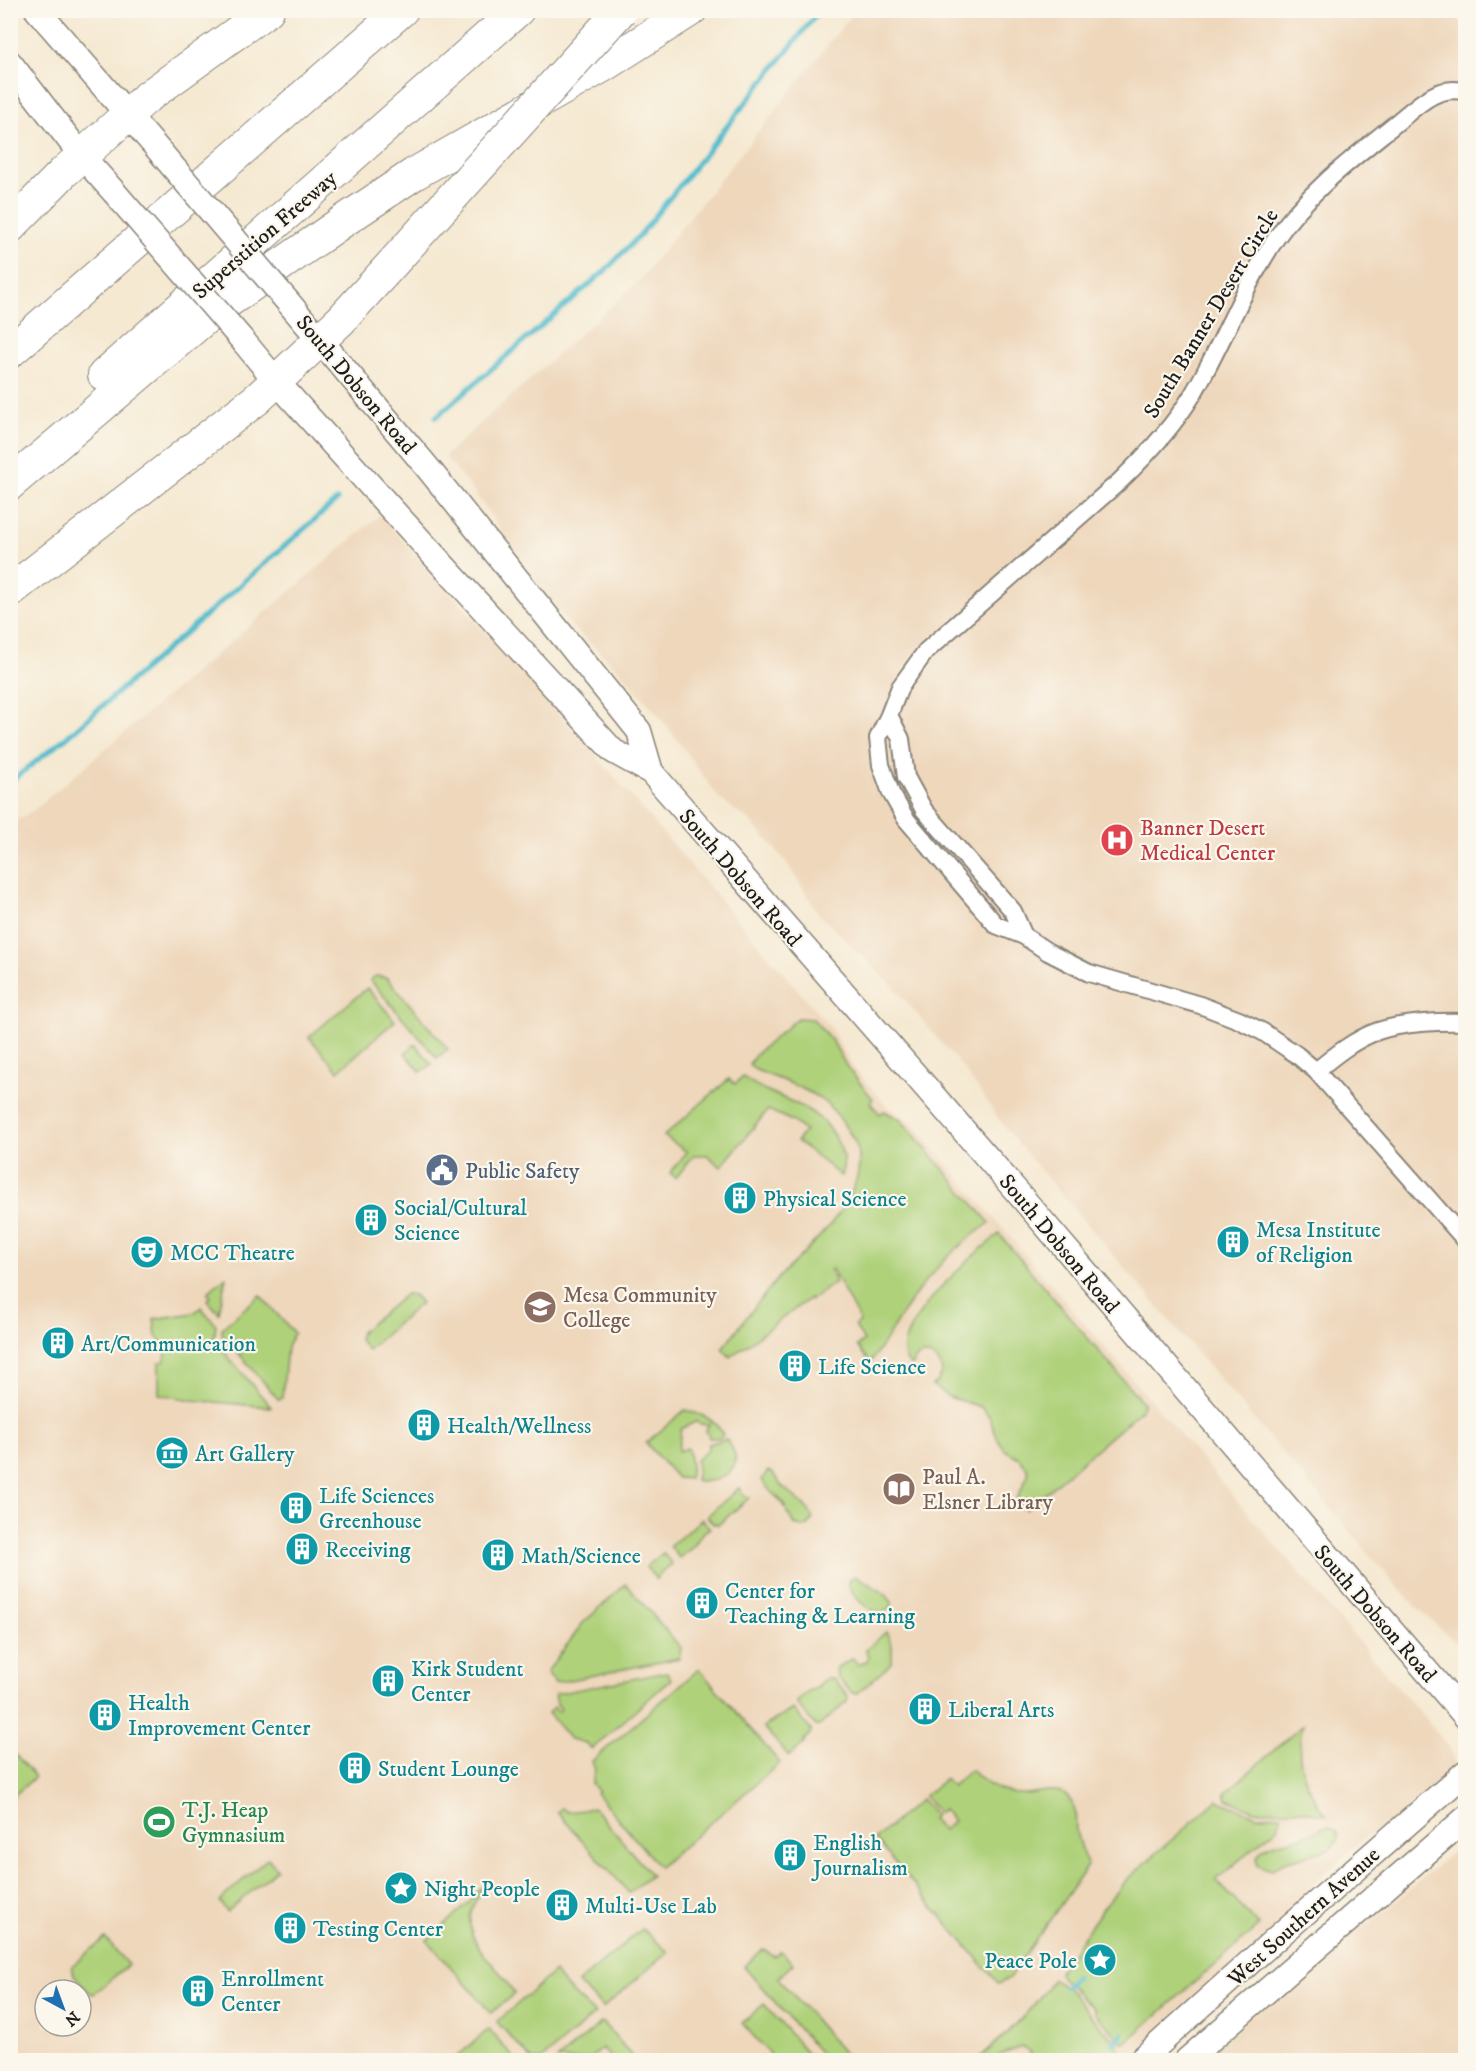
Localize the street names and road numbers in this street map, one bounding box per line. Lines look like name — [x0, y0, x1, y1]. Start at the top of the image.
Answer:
street label: Superstition Freeway — [187, 165, 343, 305]
street label: South Banner Desert Circle — [1138, 204, 1285, 423]
street label: South Dobson Road — [290, 310, 422, 460]
street label: South Dobson Road — [673, 804, 807, 952]
street label: South Dobson Road — [993, 1169, 1125, 1319]
street label: South Dobson Road — [1308, 1540, 1442, 1688]
street label: West Southern Avenue — [1222, 1842, 1386, 1993]

